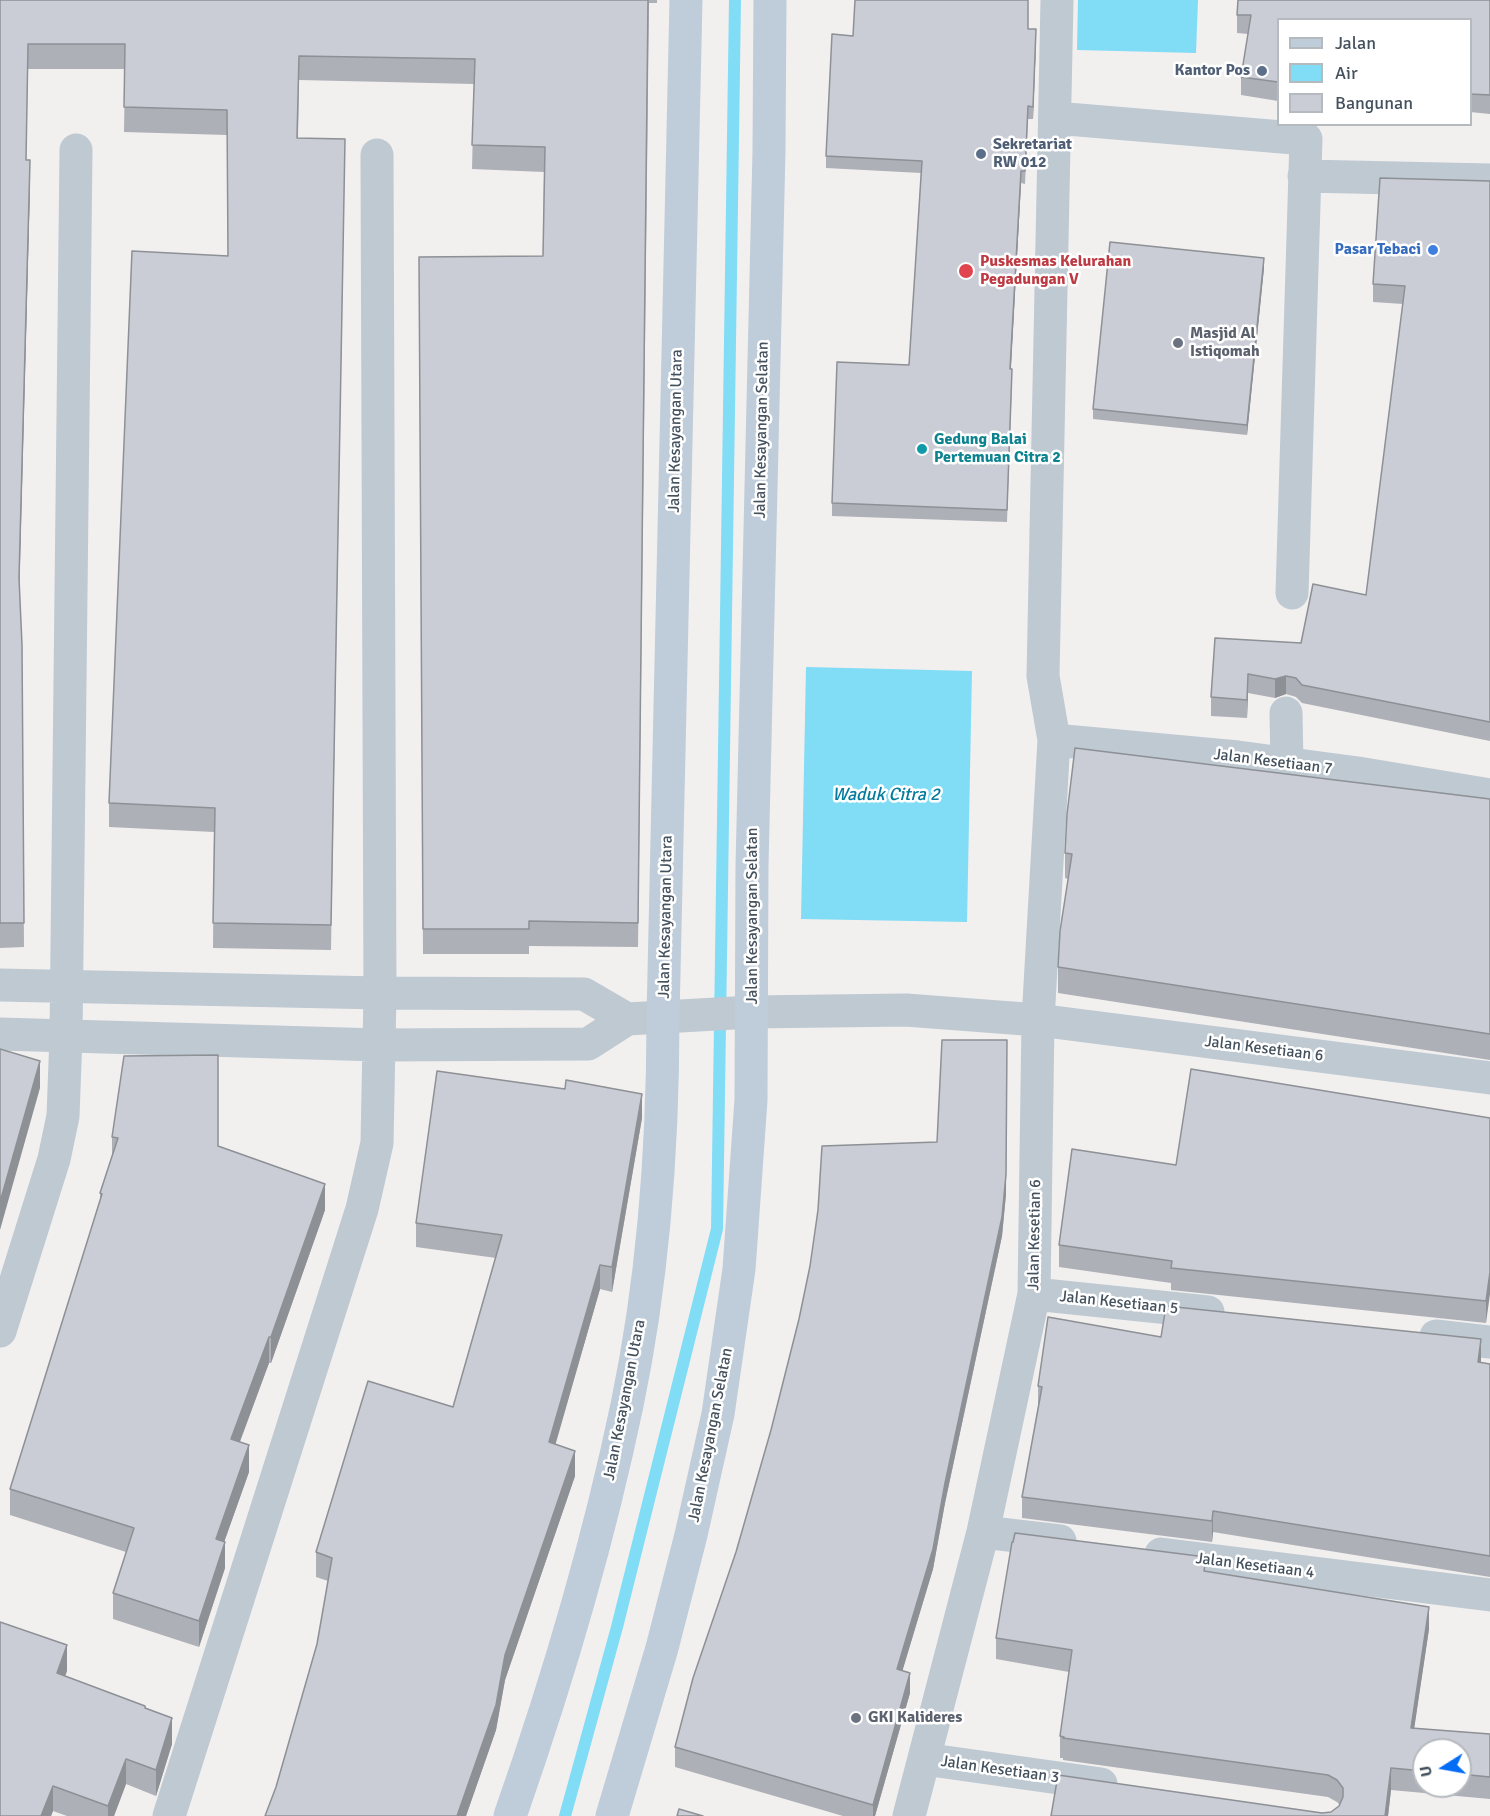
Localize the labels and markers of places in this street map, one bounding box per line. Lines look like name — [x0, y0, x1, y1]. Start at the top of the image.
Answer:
place label: Kantor Pos — [1175, 61, 1250, 81]
marker: Kantor Pos — [1255, 64, 1269, 78]
place label: Sekretariat RW 012 — [993, 135, 1072, 173]
marker: Sekretariat RW 012 — [974, 147, 988, 161]
place label: Pasar Tebaci — [1335, 240, 1421, 260]
marker: Pasar Tebaci — [1426, 243, 1440, 257]
place label: Puskesmas Kelurahan Pegadungan V — [980, 252, 1131, 290]
marker: Puskesmas Kelurahan Pegadungan V — [957, 262, 975, 280]
place label: Masjid Al Istiqomah — [1190, 324, 1260, 362]
marker: Masjid Al Istiqomah — [1171, 336, 1185, 350]
place label: Gedung Balai Pertemuan Citra 2 — [934, 430, 1061, 468]
marker: Gedung Balai Pertemuan Citra 2 — [915, 442, 929, 456]
place label: GKI Kalideres — [868, 1708, 962, 1728]
marker: GKI Kalideres — [849, 1711, 863, 1725]

